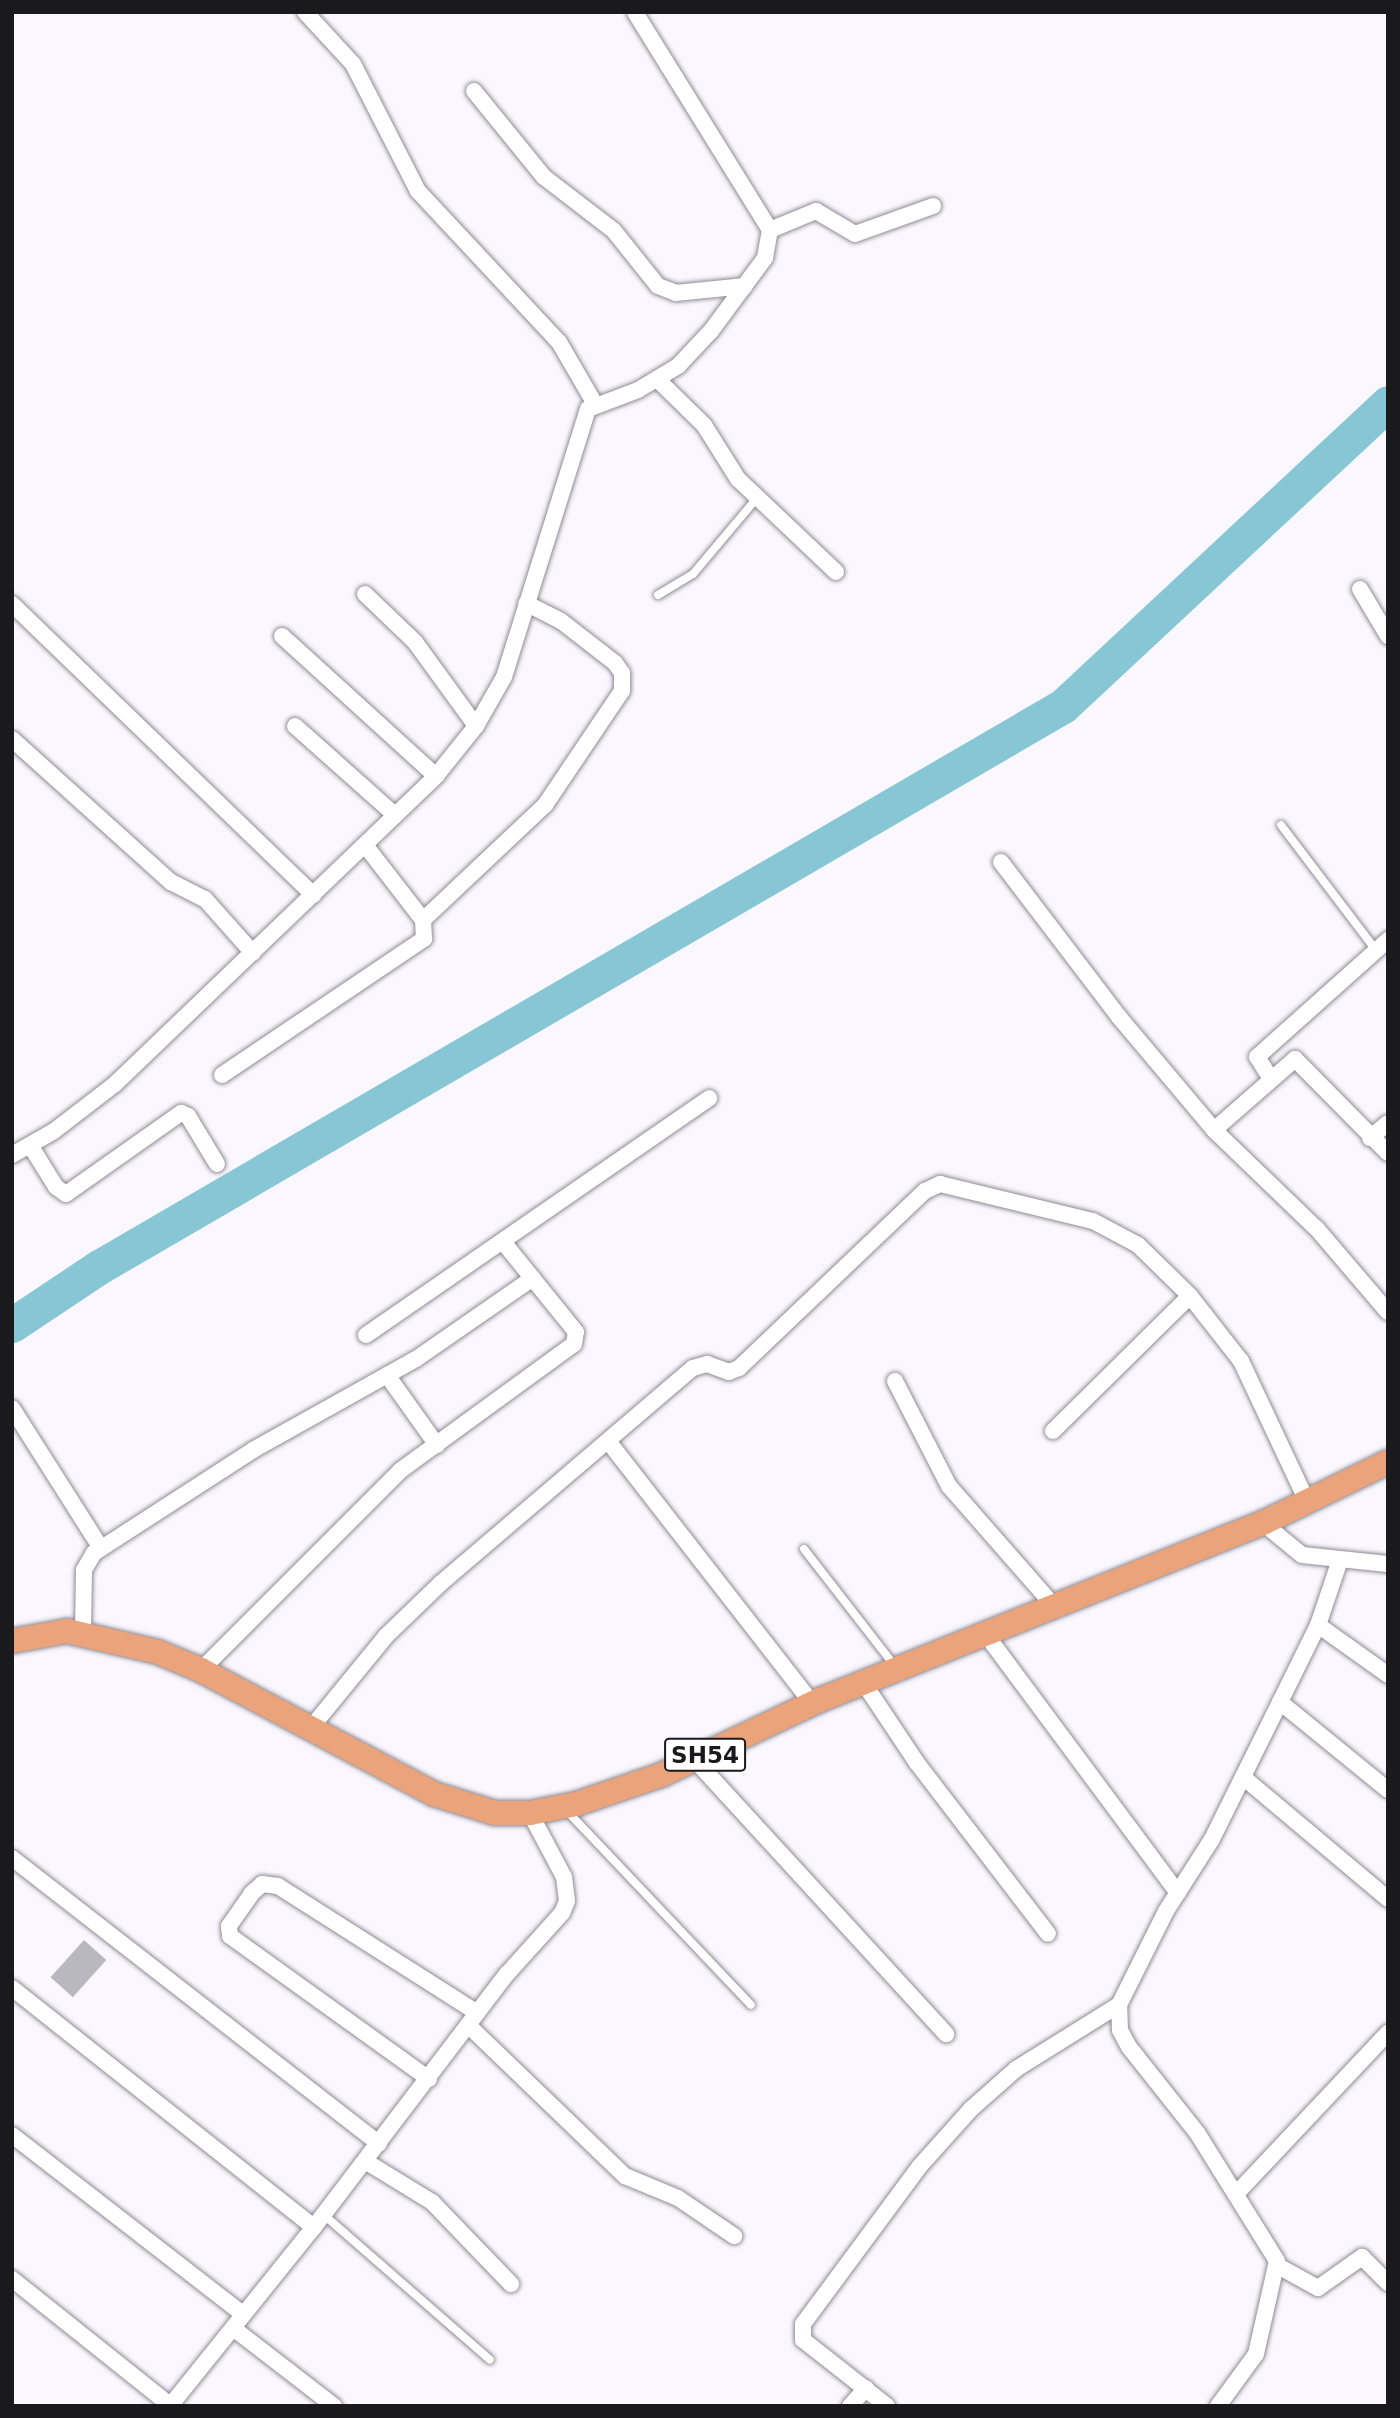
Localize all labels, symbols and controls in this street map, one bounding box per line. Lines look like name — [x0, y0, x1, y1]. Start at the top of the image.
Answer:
road number: SH54 — [663, 1736, 747, 1774]

